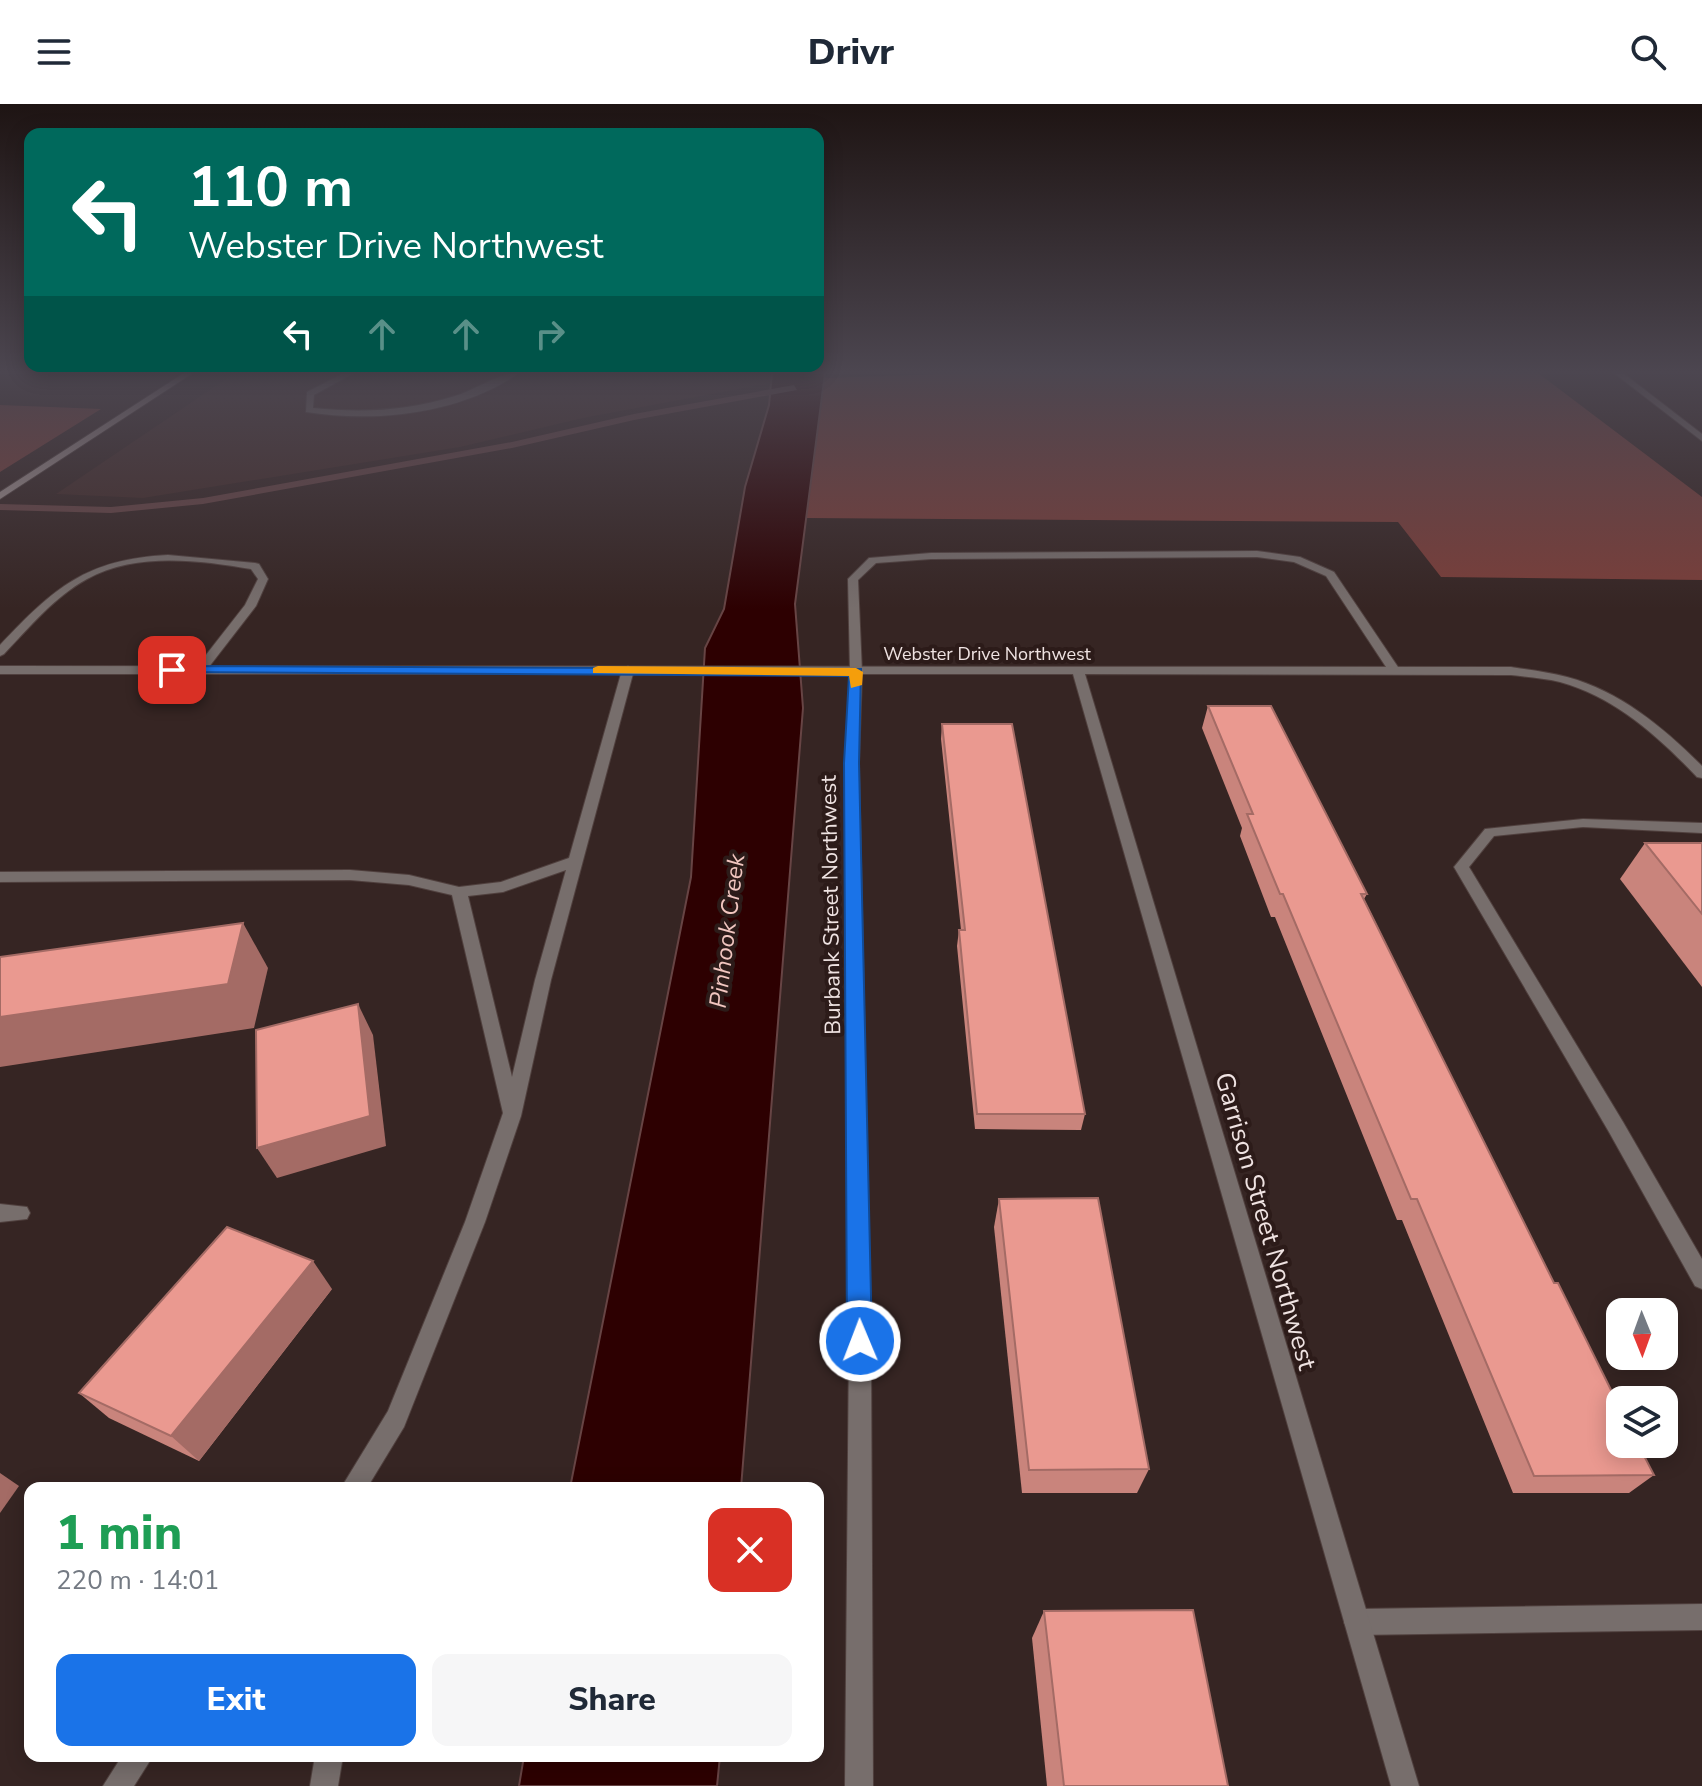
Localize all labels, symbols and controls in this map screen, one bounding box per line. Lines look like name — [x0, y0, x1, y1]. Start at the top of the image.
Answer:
text: Drivr — [808, 28, 894, 77]
icon: menu — [32, 30, 76, 74]
icon: search — [1626, 30, 1670, 74]
text: 110 m — [188, 149, 353, 226]
icon: left — [56, 160, 160, 264]
text: Webster Drive Northwest — [188, 222, 603, 271]
icon: left — [276, 312, 320, 356]
icon: ahead — [360, 312, 404, 356]
icon: ahead — [444, 312, 488, 356]
icon: right — [528, 312, 572, 356]
pin — [138, 636, 206, 704]
street label: Webster Drive Northwest — [883, 642, 1092, 666]
icon: arrive — [150, 648, 194, 692]
street label: Burbank Street Northwest — [814, 775, 848, 1035]
water label: Pinhook Creek — [702, 851, 752, 1010]
street label: Garrison Street Northwest — [1206, 1068, 1325, 1375]
north arrow — [1606, 1298, 1678, 1370]
map controls — [1606, 1298, 1678, 1458]
position arrow — [818, 1299, 902, 1383]
button: layers — [1606, 1386, 1678, 1458]
text: 1 min — [56, 1500, 182, 1566]
button: close — [708, 1508, 792, 1592]
text: 220 m · 14:01 — [56, 1563, 219, 1598]
button: Exit — [56, 1654, 416, 1746]
button: Share — [432, 1654, 792, 1746]

